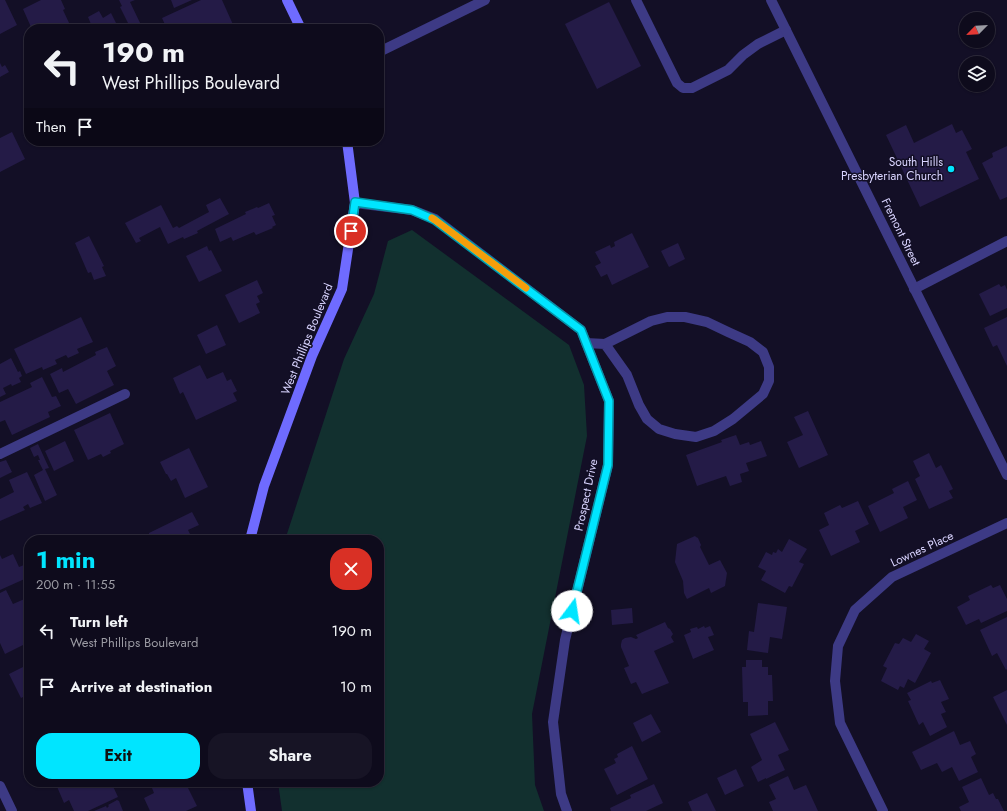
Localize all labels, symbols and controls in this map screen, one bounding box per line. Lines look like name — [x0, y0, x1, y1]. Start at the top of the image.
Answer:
north arrow — [959, 12, 995, 48]
map controls — [959, 12, 995, 92]
text: 190 m — [102, 32, 185, 73]
icon: left — [36, 40, 88, 92]
button: layers — [959, 56, 995, 92]
text: West Phillips Boulevard — [102, 70, 280, 96]
text: Then — [36, 116, 66, 138]
icon: arrive — [74, 116, 96, 138]
place label: South Hills Presbyterian Church — [841, 153, 943, 185]
marker: South Hills Presbyterian Church — [946, 164, 956, 174]
street label: Fremont Street — [877, 195, 925, 269]
pin — [334, 214, 368, 248]
icon: arrive — [340, 220, 362, 242]
street label: West Phillips Boulevard — [276, 281, 338, 397]
street label: Prospect Drive — [570, 457, 602, 533]
street label: Lownes Place — [887, 527, 957, 571]
text: 1 min — [36, 542, 96, 577]
button: close — [330, 548, 372, 590]
text: 200 m · 11:55 — [36, 575, 115, 594]
position arrow — [551, 590, 593, 632]
text: Turn left — [70, 611, 128, 633]
icon: left — [36, 620, 58, 642]
text: 190 m — [331, 620, 372, 642]
text: West Phillips Boulevard — [70, 633, 199, 652]
icon: arrive — [36, 676, 58, 698]
text: Arrive at destination — [70, 676, 212, 698]
text: 10 m — [340, 676, 372, 698]
button: Exit — [36, 733, 200, 779]
button: Share — [208, 733, 372, 779]

